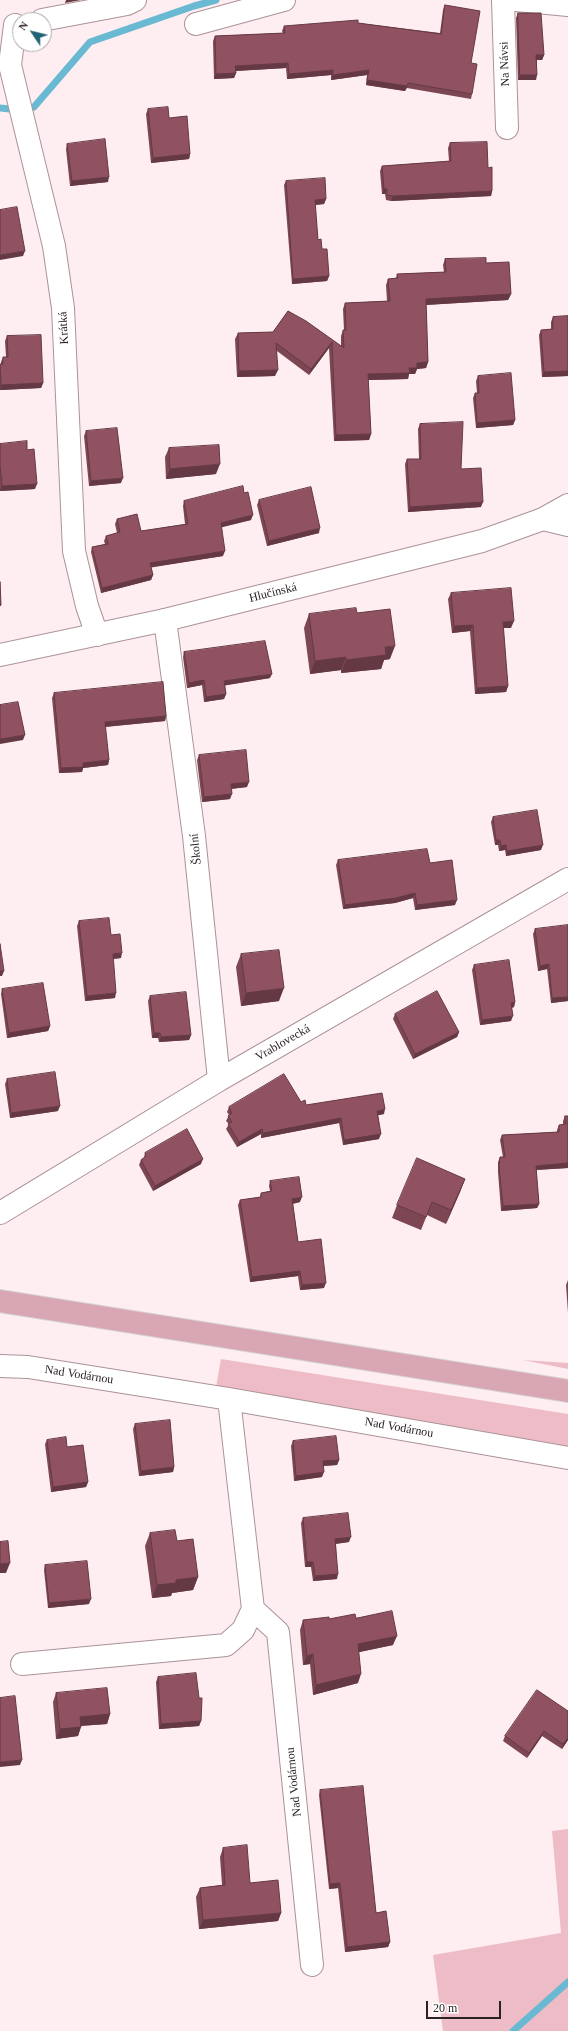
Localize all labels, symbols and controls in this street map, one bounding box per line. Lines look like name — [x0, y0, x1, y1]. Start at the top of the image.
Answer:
north arrow — [12, 12, 52, 52]
text: N — [16, 19, 30, 32]
street label: Na Návsi — [497, 41, 513, 87]
street label: Krátká — [56, 311, 72, 345]
street label: Hlučínská — [248, 580, 298, 606]
street label: Školní — [187, 833, 205, 865]
street label: Vrablovecká — [253, 1022, 313, 1064]
street label: Nad Vodárnou — [44, 1362, 114, 1388]
street label: Nad Vodárnou — [364, 1415, 434, 1441]
street label: Nad Vodárnou — [283, 1747, 305, 1817]
scale bar — [428, 1993, 503, 2019]
text: 20 m — [433, 2001, 457, 2015]

